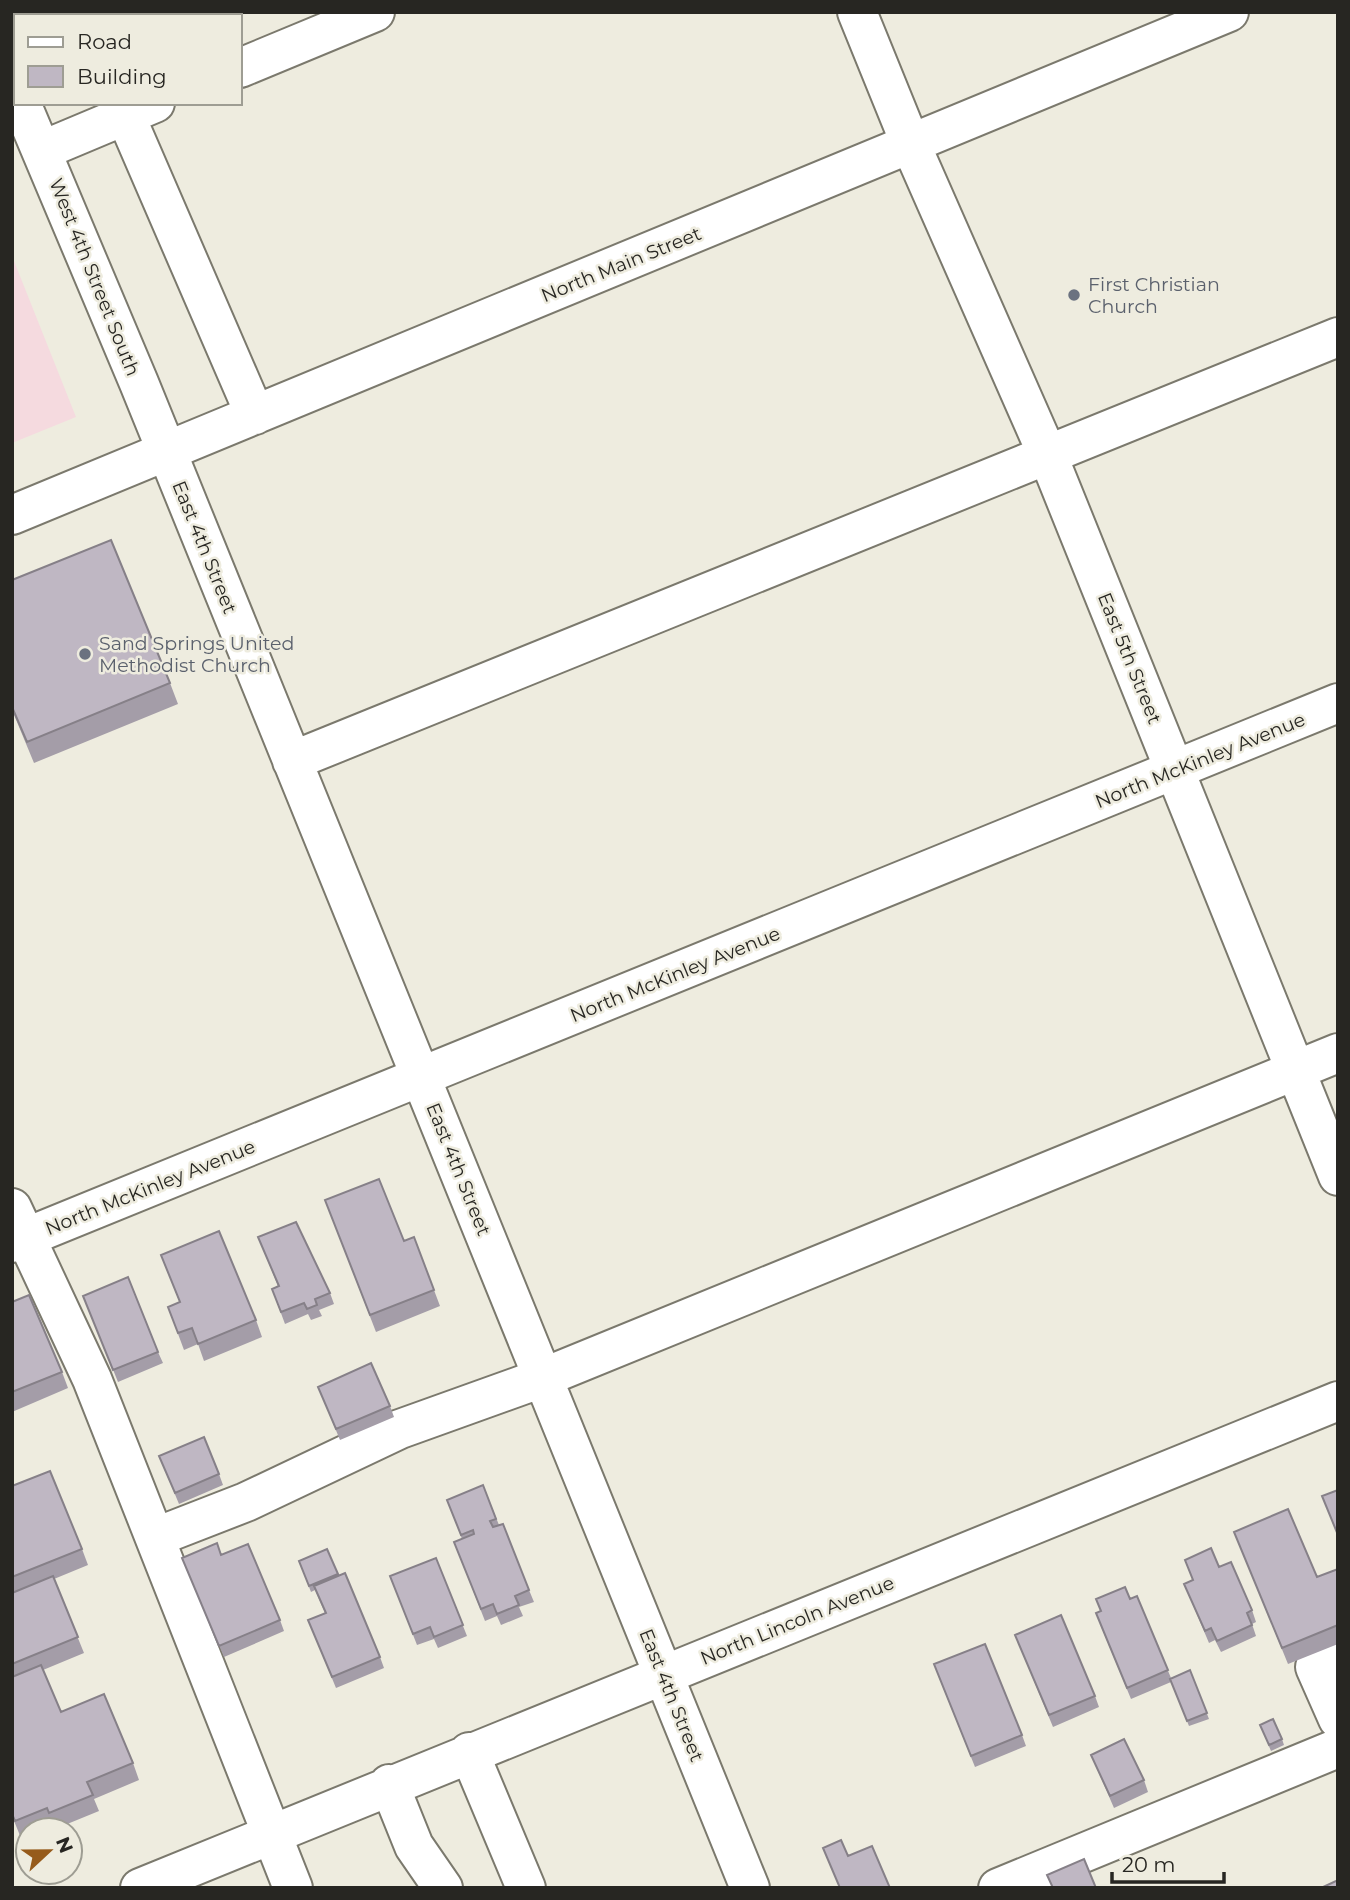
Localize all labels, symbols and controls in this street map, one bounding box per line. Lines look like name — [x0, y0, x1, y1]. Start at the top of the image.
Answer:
legend — [14, 14, 242, 105]
text: Road — [77, 29, 132, 54]
text: Building — [77, 64, 167, 89]
street label: West 4th Street South — [44, 175, 145, 379]
street label: North Main Street — [538, 222, 705, 307]
place label: First Christian Church — [1088, 273, 1220, 318]
marker: First Christian Church — [1066, 287, 1082, 303]
street label: East 4th Street — [167, 477, 242, 617]
street label: East 5th Street — [1093, 589, 1166, 727]
place label: Sand Springs United Methodist Church — [99, 632, 294, 677]
marker: Sand Springs United Methodist Church — [77, 646, 93, 662]
street label: North McKinley Avenue — [1092, 708, 1309, 813]
street label: North McKinley Avenue — [567, 922, 784, 1027]
street label: East 4th Street — [421, 1099, 496, 1239]
street label: North McKinley Avenue — [42, 1135, 259, 1240]
street label: North Lincoln Avenue — [697, 1571, 897, 1670]
street label: East 4th Street — [634, 1625, 709, 1765]
north arrow — [14, 1816, 84, 1886]
text: N — [51, 1833, 78, 1856]
scale bar — [1112, 1840, 1224, 1884]
text: 20 m — [1122, 1852, 1176, 1877]

